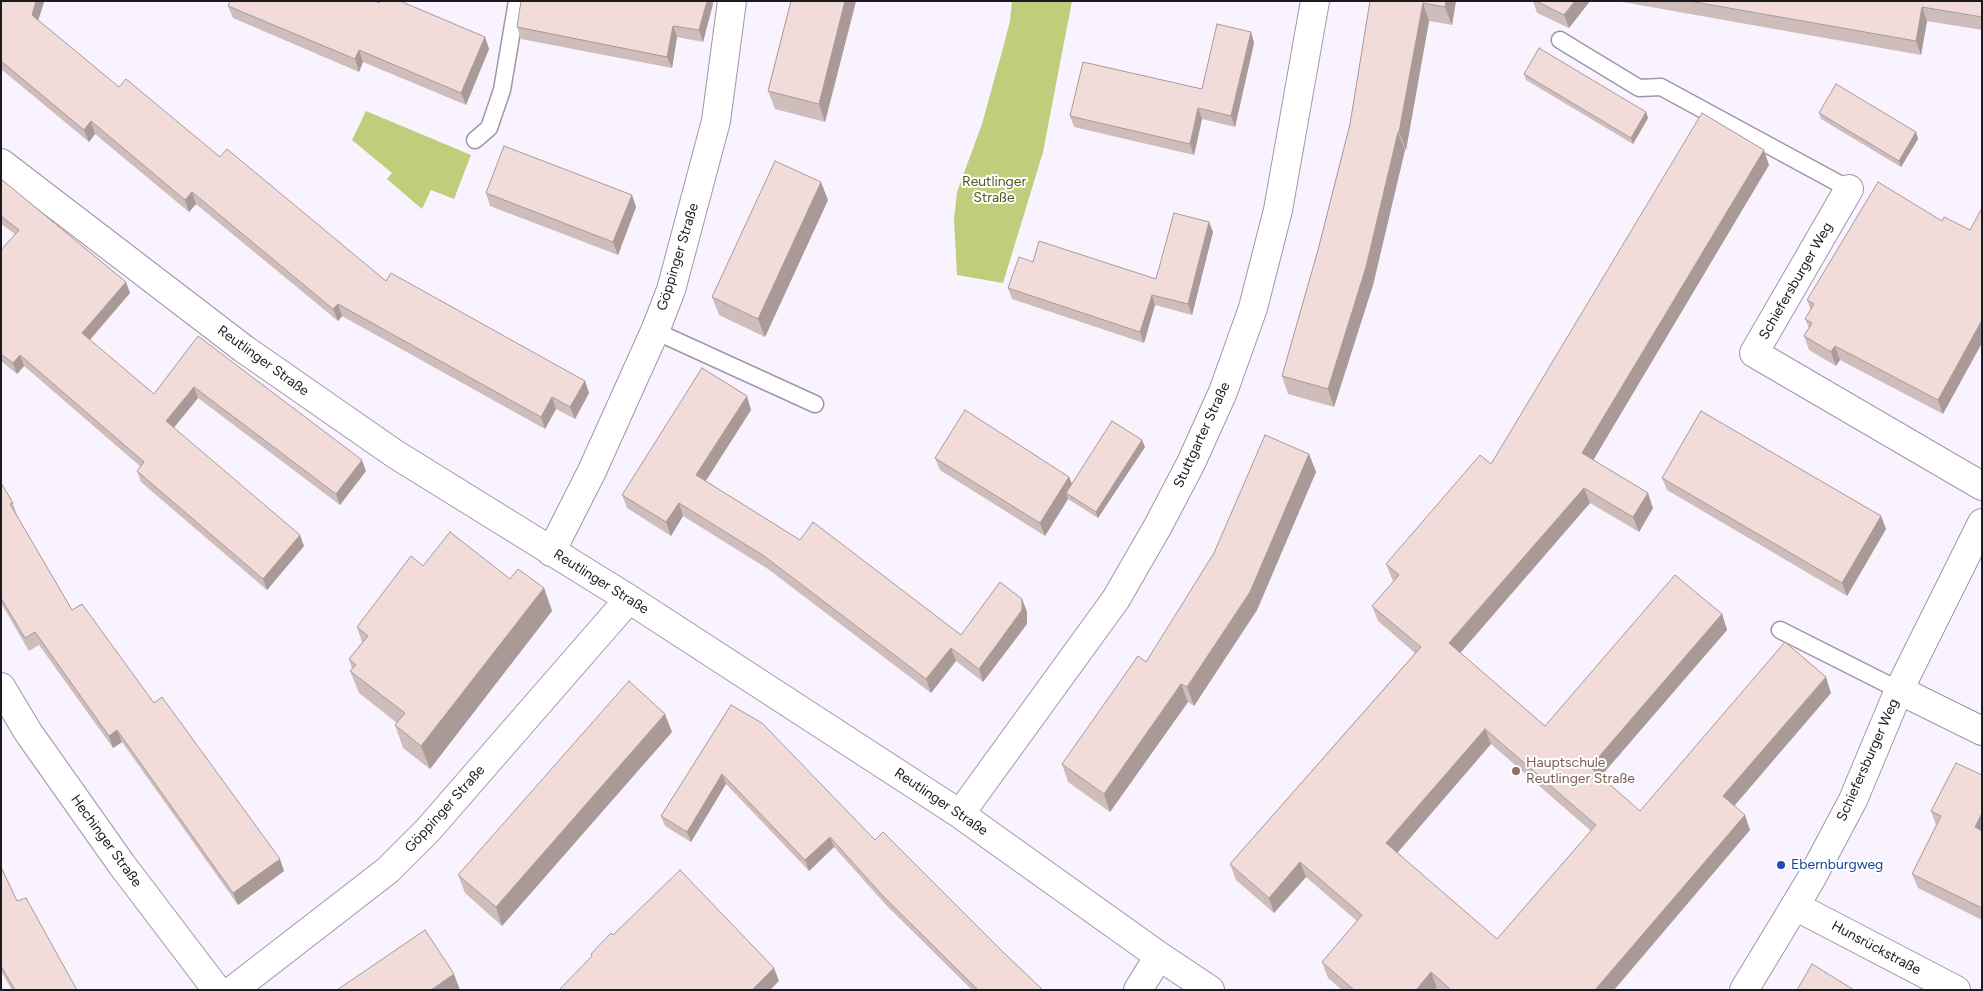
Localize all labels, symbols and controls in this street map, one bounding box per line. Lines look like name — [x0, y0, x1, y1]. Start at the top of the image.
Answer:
park label: Reutlinger Straße — [962, 174, 1026, 206]
street label: Göppinger Straße — [654, 201, 702, 313]
street label: Schiefersburger Weg — [1756, 219, 1836, 343]
street label: Reutlinger Straße — [214, 322, 312, 400]
street label: Stuttgarter Straße — [1170, 379, 1234, 491]
street label: Reutlinger Straße — [550, 546, 652, 618]
street label: Schiefersburger Weg — [1833, 696, 1903, 824]
place label: Hauptschule Reutlinger Straße — [1526, 755, 1635, 788]
street label: Göppinger Straße — [401, 762, 489, 856]
street label: Reutlinger Straße — [891, 765, 991, 839]
marker: Hauptschule Reutlinger Straße — [1510, 765, 1522, 777]
street label: Hechinger Straße — [67, 792, 145, 890]
place label: Ebernburgweg — [1791, 857, 1883, 873]
marker: Ebernburgweg — [1775, 859, 1787, 871]
street label: Hunsrückstraße — [1828, 917, 1924, 979]

